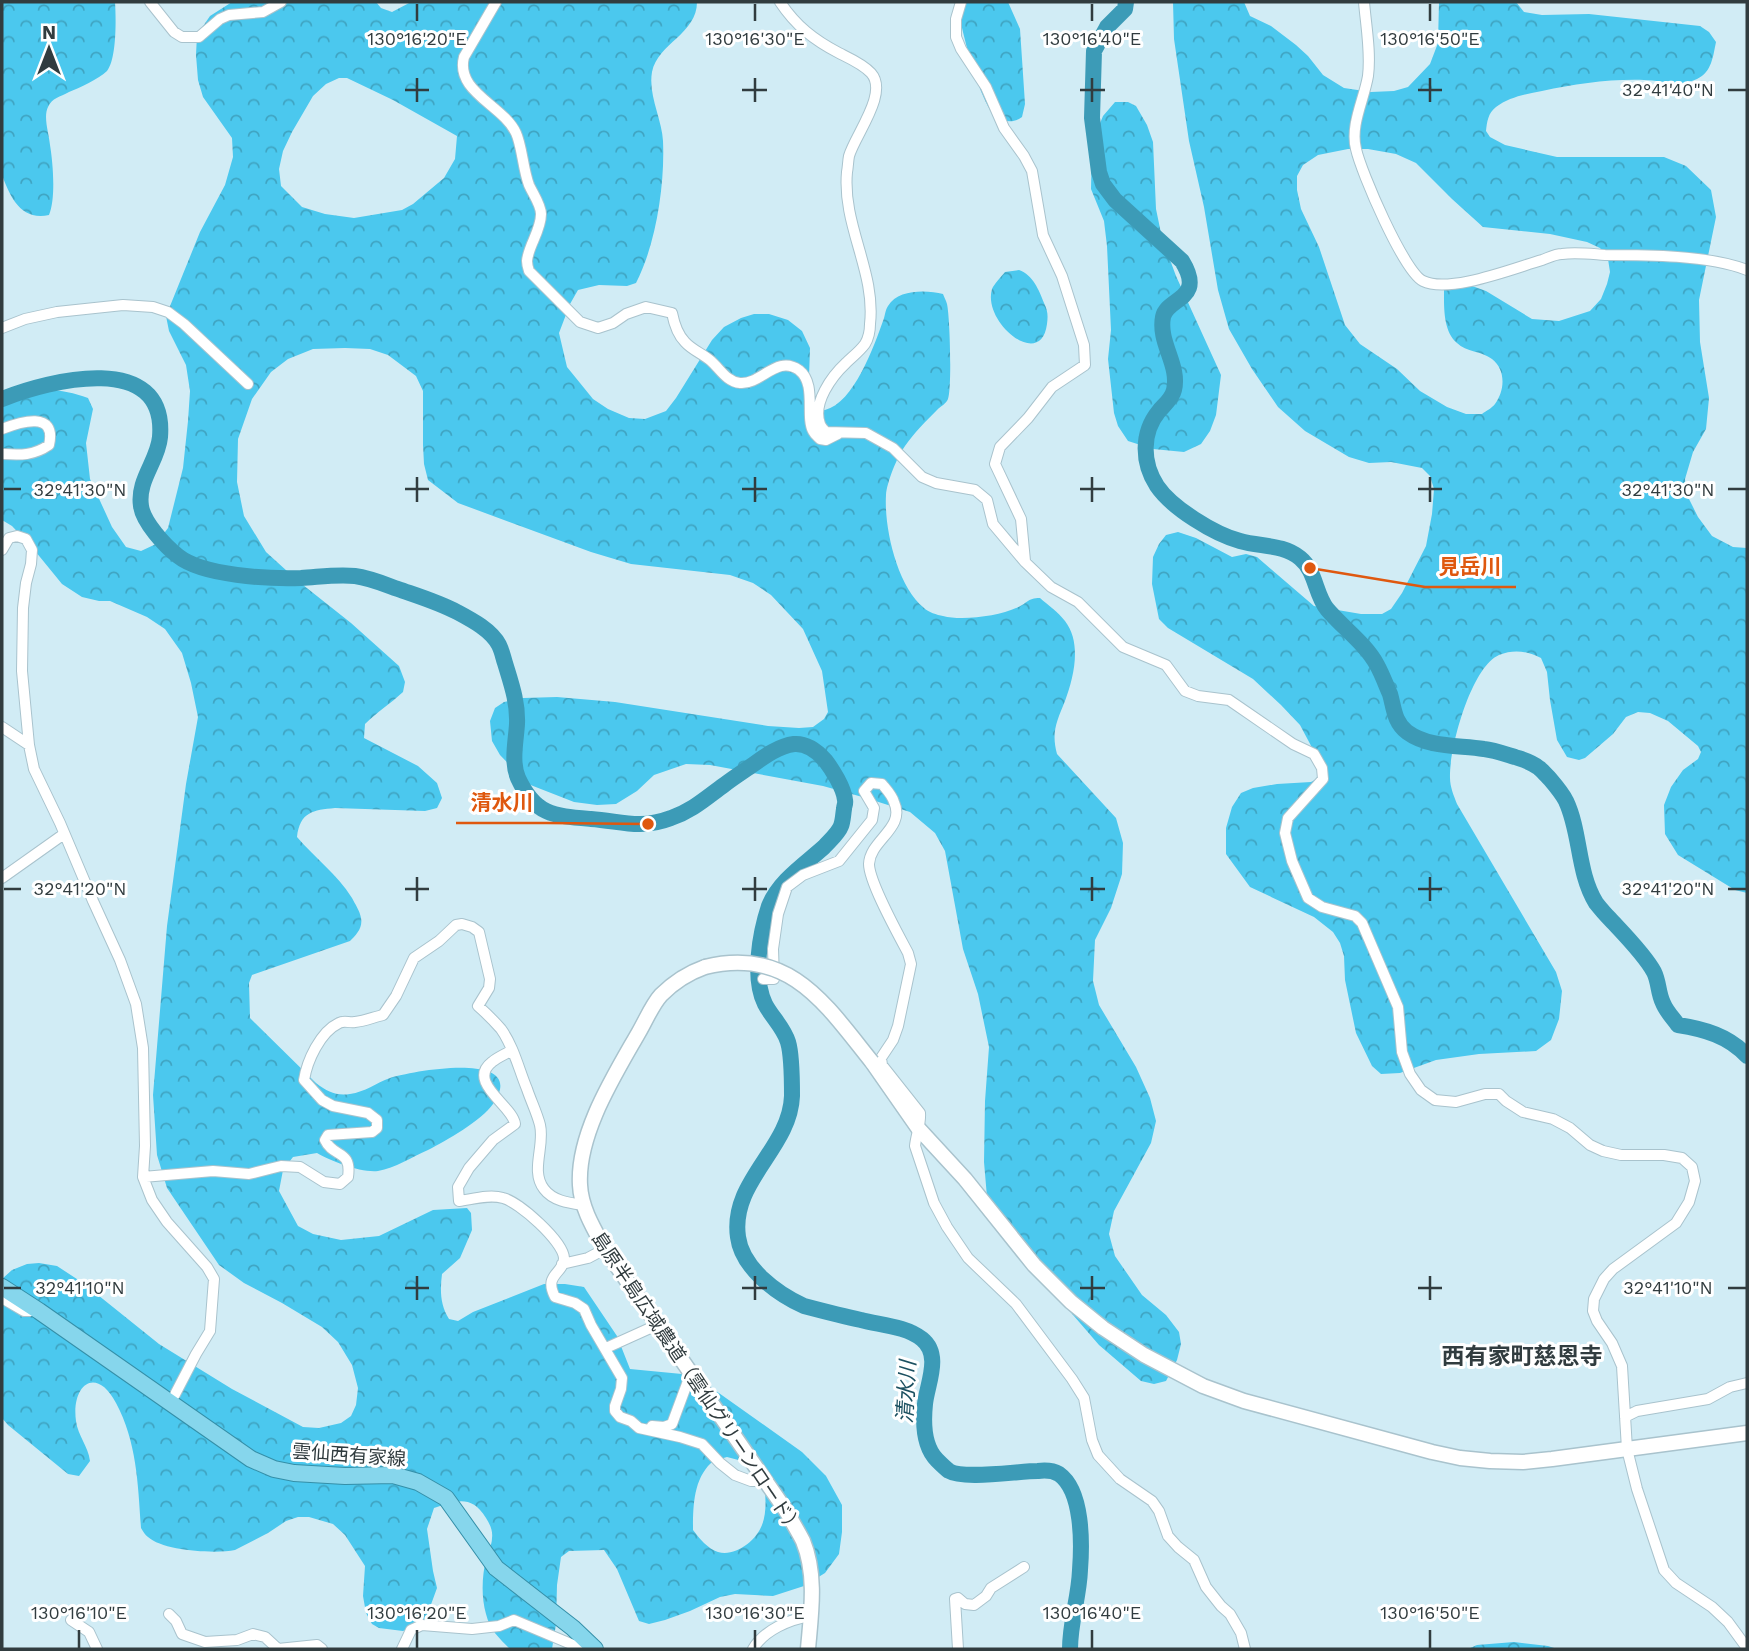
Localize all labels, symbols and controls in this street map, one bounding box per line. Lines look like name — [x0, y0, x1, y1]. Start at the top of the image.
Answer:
north arrow — [14, 14, 84, 84]
text: N — [42, 21, 56, 44]
text: 130°16'20"E — [367, 28, 467, 49]
text: 130°16'30"E — [705, 28, 805, 49]
text: 130°16'40"E — [1043, 28, 1141, 49]
text: 130°16'50"E — [1380, 28, 1480, 49]
text: 32°41'40"N — [1622, 79, 1714, 100]
text: 32°41'30"N — [34, 479, 126, 500]
text: 32°41'30"N — [1622, 479, 1714, 500]
callout: 見岳川 — [1425, 545, 1516, 587]
text: 見岳川 — [1439, 554, 1502, 579]
callout: 清水川 — [456, 781, 547, 823]
text: 清水川 — [471, 790, 534, 815]
text: 32°41'20"N — [34, 878, 126, 899]
text: 32°41'20"N — [1622, 878, 1714, 899]
street label: 島原半島広域農道（雲仙グリーンロード） — [587, 1227, 807, 1539]
text: 32°41'10"N — [35, 1277, 125, 1298]
text: 32°41'10"N — [1623, 1277, 1713, 1298]
district label: 西有家町慈恩寺 — [1442, 1343, 1603, 1370]
water label: 清水川 — [892, 1358, 920, 1424]
street label: 雲仙西有家線 — [291, 1440, 407, 1470]
text: 130°16'10"E — [31, 1602, 127, 1623]
text: 130°16'20"E — [367, 1602, 467, 1623]
text: 130°16'30"E — [705, 1602, 805, 1623]
text: 130°16'40"E — [1043, 1602, 1141, 1623]
text: 130°16'50"E — [1380, 1602, 1480, 1623]

